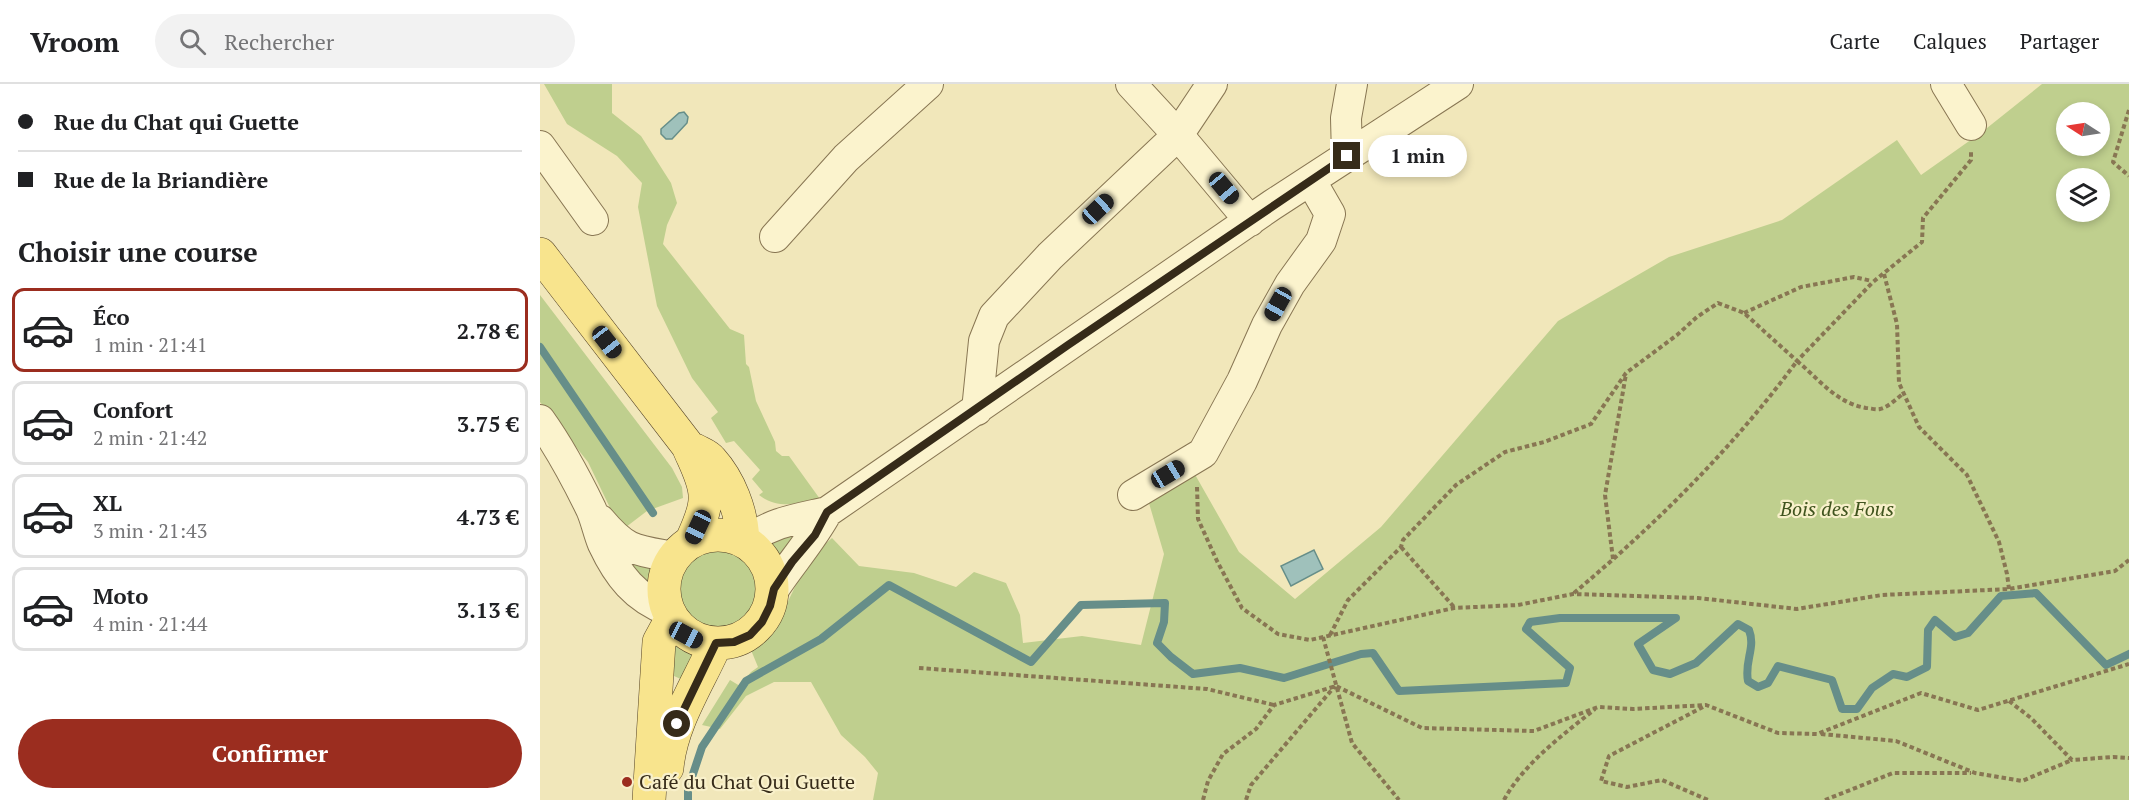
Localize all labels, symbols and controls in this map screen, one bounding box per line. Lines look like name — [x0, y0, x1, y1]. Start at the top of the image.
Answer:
search box — [155, 14, 575, 68]
text: Vroom — [30, 23, 119, 60]
icon: search — [176, 25, 209, 58]
text: Rechercher — [224, 27, 334, 56]
text: Carte — [1830, 27, 1880, 55]
text: Calques — [1913, 27, 1987, 55]
text: Partager — [2020, 27, 2099, 55]
north arrow — [2056, 102, 2110, 156]
map controls — [2056, 102, 2110, 222]
text: Rue du Chat qui Guette — [54, 107, 299, 136]
callout: 1 min — [1368, 135, 1467, 177]
route end — [1333, 142, 1360, 169]
text: 1 min — [1390, 142, 1445, 169]
text: Rue de la Briandière — [54, 165, 268, 194]
car — [1206, 168, 1242, 208]
button: layers — [2056, 168, 2110, 222]
car — [1079, 190, 1117, 228]
text: Choisir une course — [18, 234, 258, 270]
car — [1261, 284, 1295, 324]
text: Éco — [93, 302, 130, 331]
icon: car — [21, 303, 75, 357]
text: 2.78 € — [457, 316, 519, 345]
car — [589, 322, 625, 362]
text: 1 min · 21:41 — [93, 331, 207, 358]
text: Confort — [93, 395, 173, 424]
icon: car — [21, 396, 75, 450]
text: 3.75 € — [457, 409, 519, 438]
text: 2 min · 21:42 — [93, 424, 207, 451]
car — [1148, 457, 1188, 491]
text: XL — [93, 488, 122, 517]
icon: car — [21, 489, 75, 543]
park label: Bois des Fous — [1779, 495, 1894, 522]
text: 4.73 € — [457, 502, 519, 531]
car — [682, 507, 714, 547]
text: 3 min · 21:43 — [93, 517, 207, 544]
text: Moto — [93, 581, 148, 610]
icon: car — [21, 582, 75, 636]
text: 3.13 € — [457, 595, 519, 624]
text: 4 min · 21:44 — [93, 610, 207, 637]
car — [666, 619, 706, 651]
route start — [663, 710, 690, 737]
button: Confirmer — [18, 719, 522, 788]
place label: Café du Chat Qui Guette — [639, 768, 855, 795]
marker: Café du Chat Qui Guette — [620, 775, 634, 789]

